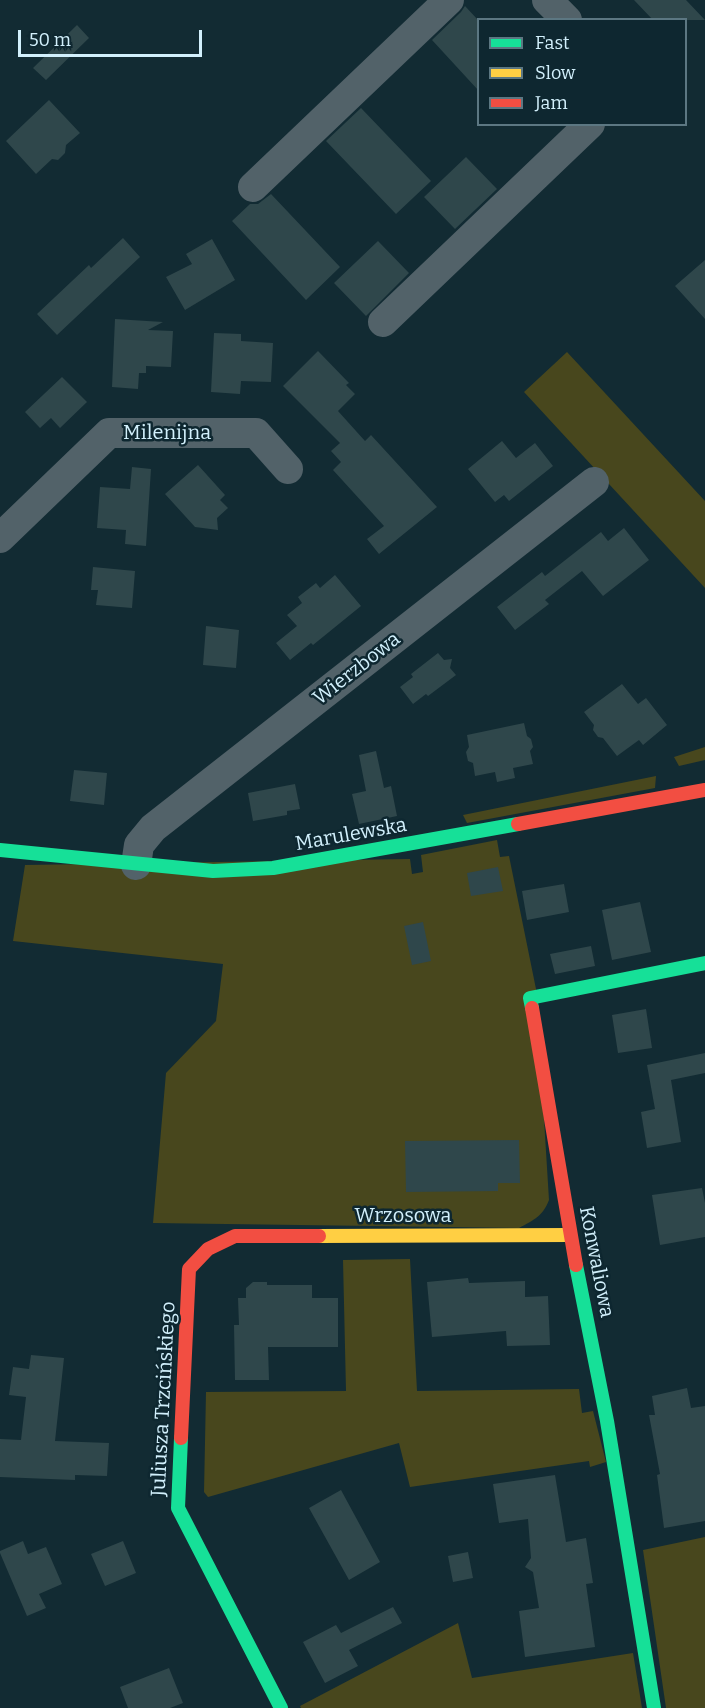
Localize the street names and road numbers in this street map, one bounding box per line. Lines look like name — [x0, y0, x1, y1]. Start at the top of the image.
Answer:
street label: Milenijna — [123, 421, 211, 445]
street label: Wierzbowa — [309, 627, 405, 711]
street label: Marulewska — [293, 813, 409, 857]
street label: Wrzosowa — [355, 1204, 451, 1228]
street label: Konwaliowa — [573, 1204, 619, 1320]
street label: Juliusza Trzcińskiego — [147, 1301, 181, 1497]

